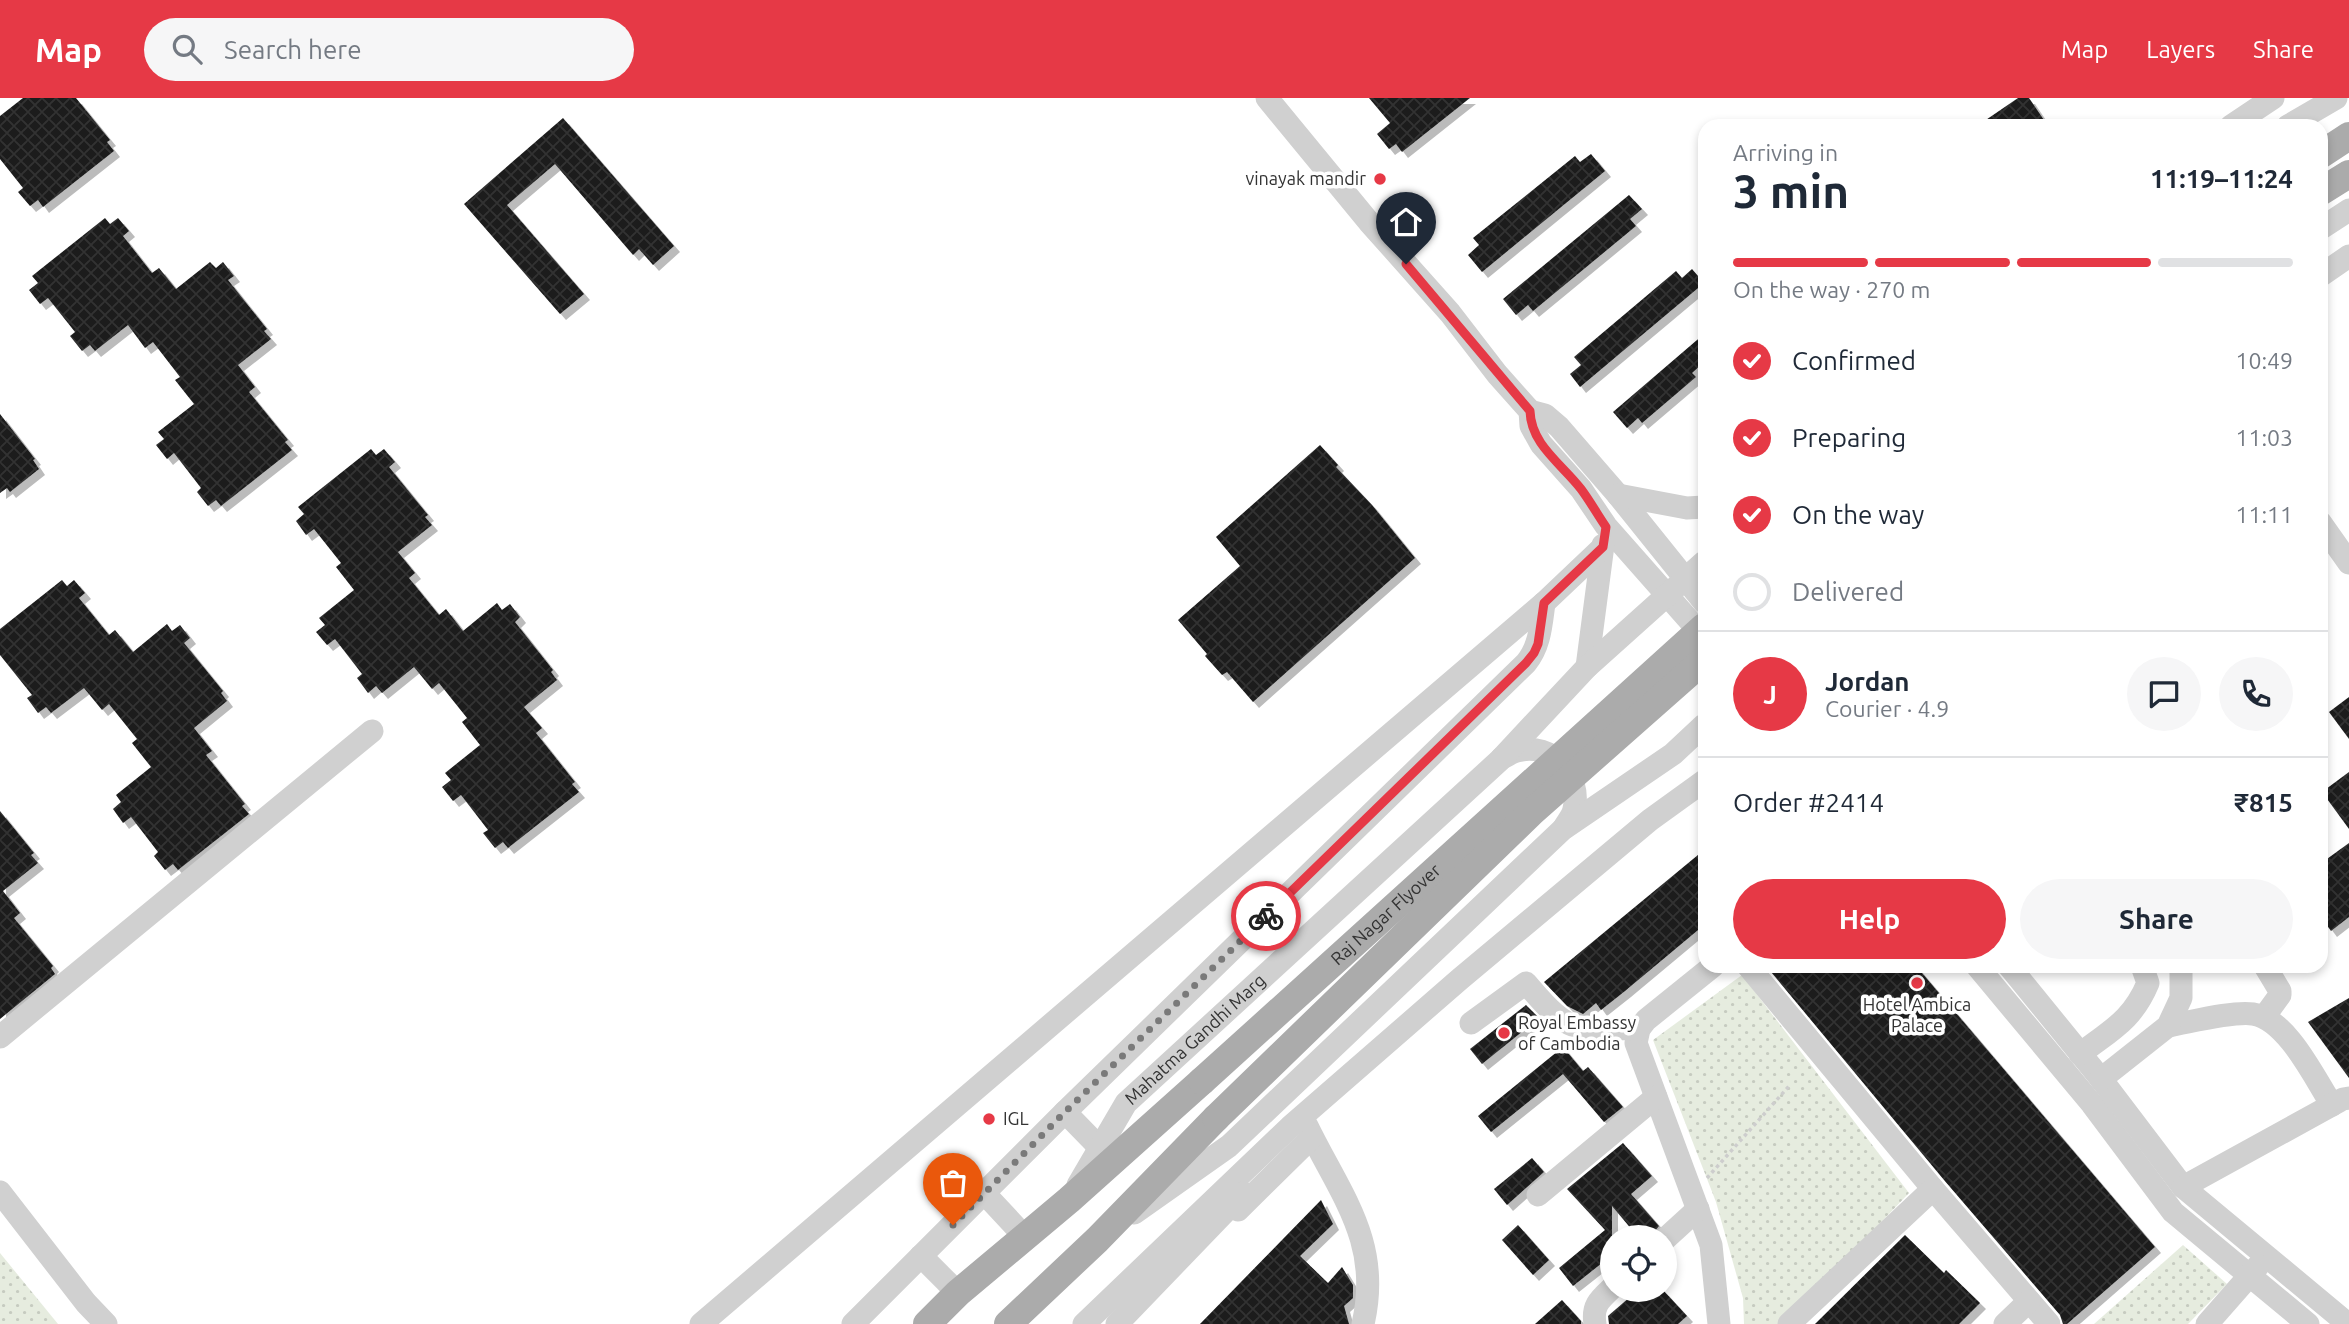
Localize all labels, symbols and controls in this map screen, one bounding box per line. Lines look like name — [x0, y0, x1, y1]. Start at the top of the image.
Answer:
search box — [144, 18, 634, 81]
icon: search — [168, 30, 206, 68]
text: Map — [35, 31, 102, 68]
text: Search here — [224, 35, 362, 64]
text: Map — [2061, 36, 2108, 63]
text: Layers — [2146, 36, 2215, 63]
text: Share — [2253, 36, 2314, 63]
text: Arriving in — [1733, 140, 1838, 165]
text: 11:19–11:24 — [2150, 164, 2293, 193]
text: 3 min — [1733, 165, 1849, 217]
place label: vinayak mandir — [1245, 168, 1366, 188]
marker: vinayak mandir — [1372, 171, 1388, 187]
pin — [1376, 192, 1436, 264]
icon: home — [1387, 203, 1425, 241]
text: On the way · 270 m — [1733, 277, 1930, 302]
icon: check — [1733, 342, 1771, 380]
text: Confirmed — [1792, 346, 1916, 375]
text: 10:49 — [2235, 348, 2293, 373]
icon: check — [1733, 419, 1771, 457]
text: Preparing — [1792, 423, 1906, 452]
text: 11:03 — [2235, 425, 2293, 450]
icon: check — [1733, 496, 1771, 534]
text: On the way — [1792, 500, 1924, 529]
text: 11:11 — [2235, 502, 2293, 527]
text: Delivered — [1792, 577, 1904, 606]
button: chat — [2127, 657, 2201, 731]
button: phone — [2219, 657, 2293, 731]
text: Jordan — [1825, 667, 1910, 696]
text: J — [1763, 680, 1777, 709]
text: Courier · 4.9 — [1825, 696, 1949, 721]
text: Order #2414 — [1733, 788, 1884, 817]
text: ₹815 — [2234, 788, 2293, 817]
street label: Raj Nagar Flyover — [1326, 859, 1444, 968]
button: Help — [1733, 879, 2006, 959]
button: Share — [2020, 879, 2293, 959]
courier — [1231, 881, 1301, 951]
icon: bike — [1247, 897, 1285, 935]
street label: Mahatma Gandhi Marg — [1120, 969, 1269, 1108]
marker: Hotel Ambica Palace — [1909, 975, 1925, 991]
place label: Hotel Ambica Palace — [1863, 994, 1971, 1035]
place label: Royal Embassy of Cambodia — [1518, 1012, 1636, 1053]
marker: Royal Embassy of Cambodia — [1496, 1025, 1512, 1041]
place label: IGL — [1003, 1108, 1029, 1128]
marker: IGL — [981, 1111, 997, 1127]
pin — [923, 1153, 983, 1225]
icon: bag — [934, 1164, 972, 1202]
map controls — [1600, 1225, 1677, 1302]
button: locate — [1600, 1225, 1677, 1302]

